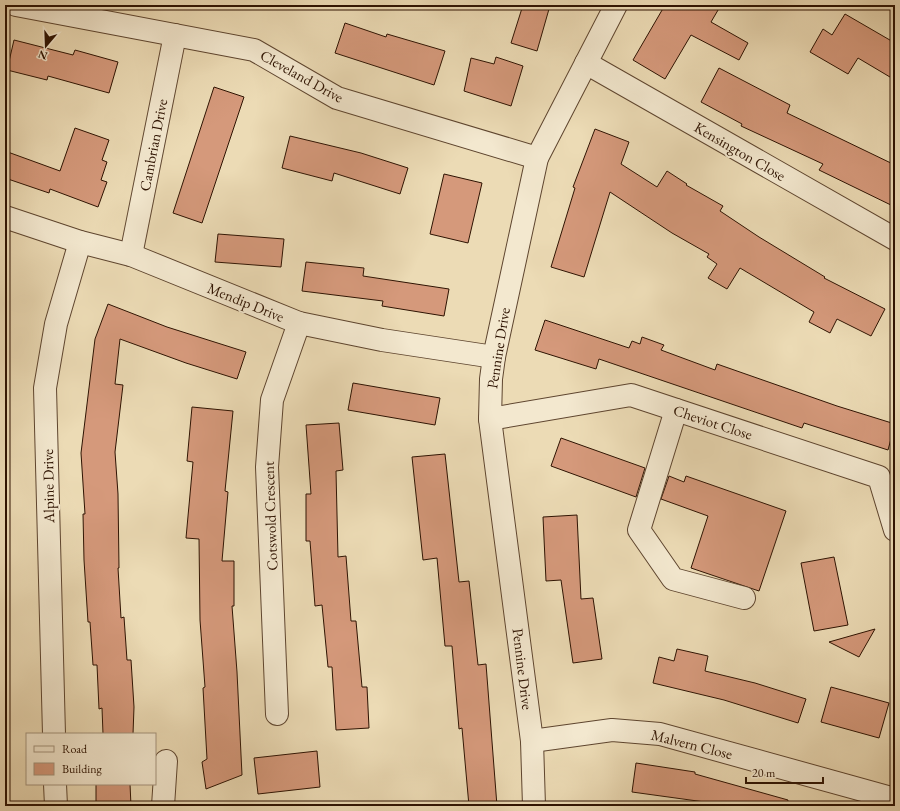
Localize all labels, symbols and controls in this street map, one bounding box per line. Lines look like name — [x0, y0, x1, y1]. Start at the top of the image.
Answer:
north arrow — [26, 26, 66, 66]
street label: Cleveland Drive — [257, 45, 347, 107]
text: N — [36, 47, 49, 64]
street label: Cambrian Drive — [135, 97, 171, 193]
street label: Kensington Close — [691, 117, 789, 185]
street label: Mendip Drive — [205, 278, 287, 326]
street label: Pennine Drive — [482, 306, 514, 390]
street label: Cheviot Close — [671, 400, 755, 444]
street label: Alpine Drive — [38, 449, 58, 524]
street label: Cotswold Crescent — [259, 461, 281, 571]
street label: Pennine Drive — [509, 627, 537, 711]
street label: Malvern Close — [649, 725, 735, 763]
legend — [26, 733, 156, 785]
text: Road — [62, 741, 88, 757]
scale bar — [746, 759, 823, 785]
text: Building — [62, 761, 103, 777]
text: 20 m — [752, 765, 776, 781]

